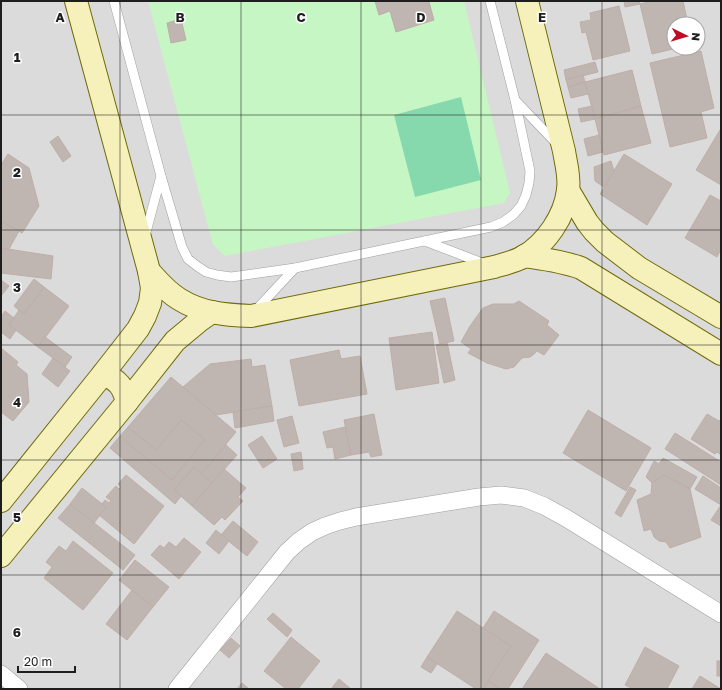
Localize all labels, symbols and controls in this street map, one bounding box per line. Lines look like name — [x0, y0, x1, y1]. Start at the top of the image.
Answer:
text: A — [55, 9, 65, 25]
text: B — [175, 9, 185, 25]
text: C — [296, 9, 306, 25]
text: D — [416, 9, 426, 25]
text: E — [538, 9, 546, 25]
north arrow — [666, 16, 706, 56]
text: N — [690, 32, 703, 42]
text: 1 — [14, 49, 21, 65]
text: 2 — [13, 164, 21, 180]
text: 3 — [13, 279, 21, 295]
text: 4 — [13, 394, 21, 410]
text: 5 — [13, 509, 21, 525]
text: 6 — [13, 624, 21, 640]
scale bar — [18, 648, 75, 674]
text: 20 m — [24, 654, 52, 669]

